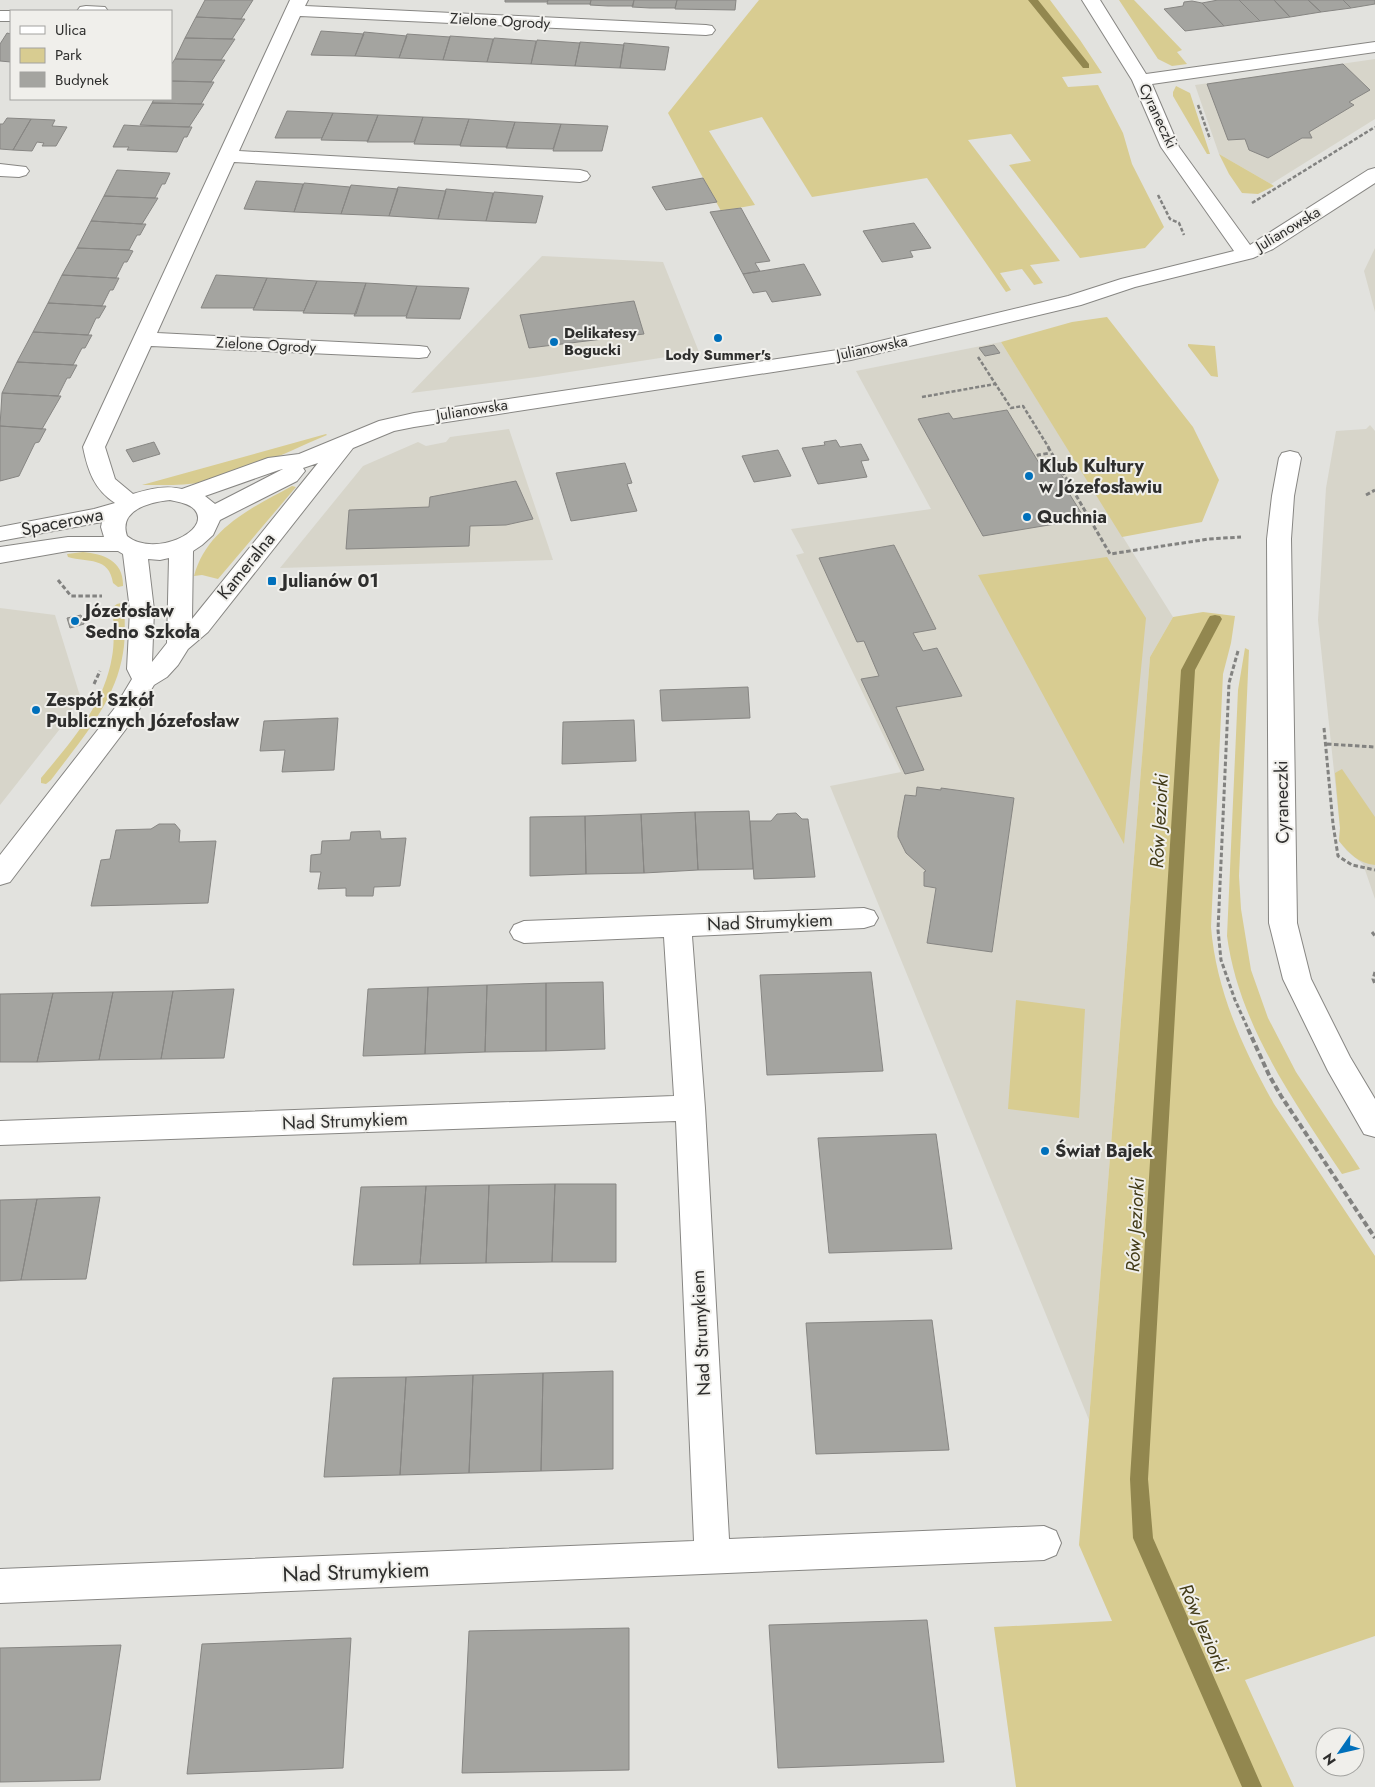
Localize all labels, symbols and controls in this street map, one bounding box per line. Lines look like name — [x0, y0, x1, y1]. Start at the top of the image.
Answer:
street label: Zielone Ogrody — [449, 7, 551, 35]
legend — [10, 10, 172, 100]
text: Ulica — [55, 19, 86, 41]
text: Park — [55, 44, 82, 66]
text: Budynek — [55, 69, 109, 91]
street label: Cyraneczki — [1133, 80, 1183, 152]
street label: Julianowska — [1250, 201, 1325, 258]
place label: Delikatesy Bogucki — [564, 322, 637, 361]
street label: Julianowska — [833, 330, 909, 367]
street label: Zielone Ogrody — [215, 331, 317, 359]
marker: Lody Summer's — [712, 332, 724, 344]
marker: Delikatesy Bogucki — [548, 336, 560, 348]
place label: Lody Summer's — [665, 344, 771, 366]
street label: Julianowska — [433, 394, 509, 427]
place label: Klub Kultury w Józefosławiu — [1038, 453, 1162, 500]
marker: Klub Kultury w Józefosławiu — [1023, 470, 1035, 482]
street label: Spacerowa — [19, 501, 105, 543]
place label: Quchnia — [1037, 504, 1107, 530]
marker: Quchnia — [1021, 511, 1033, 523]
street label: Kameralna — [211, 527, 281, 605]
place label: Julianów 01 — [279, 568, 379, 594]
marker: Julianów 01 — [266, 575, 278, 587]
place label: Józefosław Sedno Szkoła — [82, 598, 200, 645]
marker: Józefosław Sedno Szkoła — [69, 615, 81, 627]
place label: Zespół Szkół Publicznych Józefosław — [46, 687, 240, 734]
marker: Zespół Szkół Publicznych Józefosław — [30, 704, 42, 716]
street label: Cyraneczki — [1268, 760, 1296, 844]
water label: Rów Jeziorki — [1143, 772, 1175, 869]
street label: Nad Strumykiem — [707, 907, 833, 937]
street label: Nad Strumykiem — [282, 1106, 408, 1136]
place label: Świat Bajek — [1055, 1138, 1154, 1164]
marker: Świat Bajek — [1039, 1145, 1051, 1157]
water label: Rów Jeziorki — [1119, 1176, 1151, 1273]
street label: Nad Strumykiem — [685, 1269, 717, 1397]
street label: Nad Strumykiem — [282, 1554, 430, 1590]
water label: Rów Jeziorki — [1172, 1579, 1236, 1678]
north arrow — [1315, 1727, 1365, 1777]
text: N — [1318, 1749, 1341, 1769]

